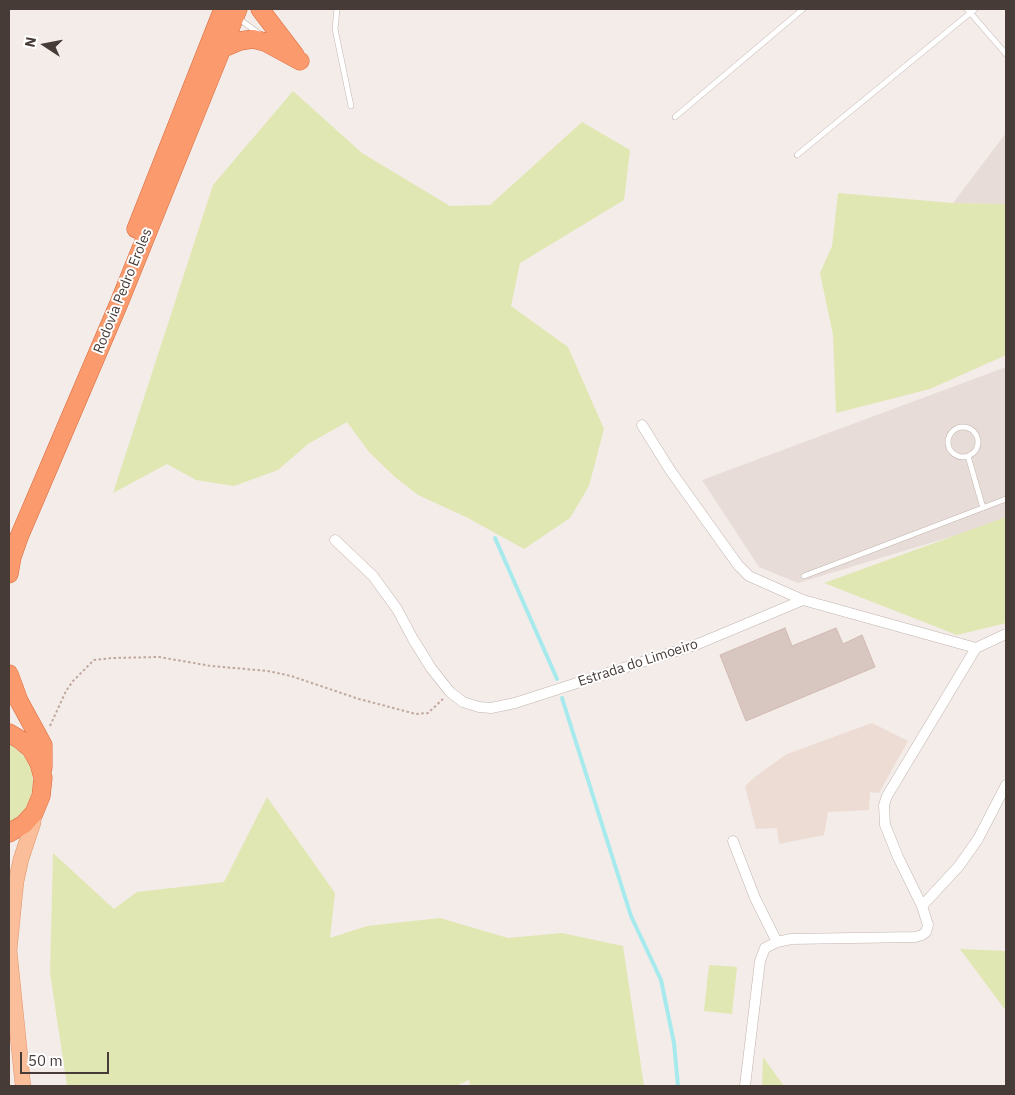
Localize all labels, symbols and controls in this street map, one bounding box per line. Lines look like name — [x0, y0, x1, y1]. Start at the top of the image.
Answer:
north arrow — [20, 20, 70, 70]
text: N — [20, 35, 40, 49]
street label: Rodovia Pedro Eroles — [90, 226, 156, 356]
street label: Estrada do Limoeiro — [576, 636, 700, 690]
scale bar — [22, 1042, 111, 1074]
text: 50 m — [28, 1051, 63, 1070]

